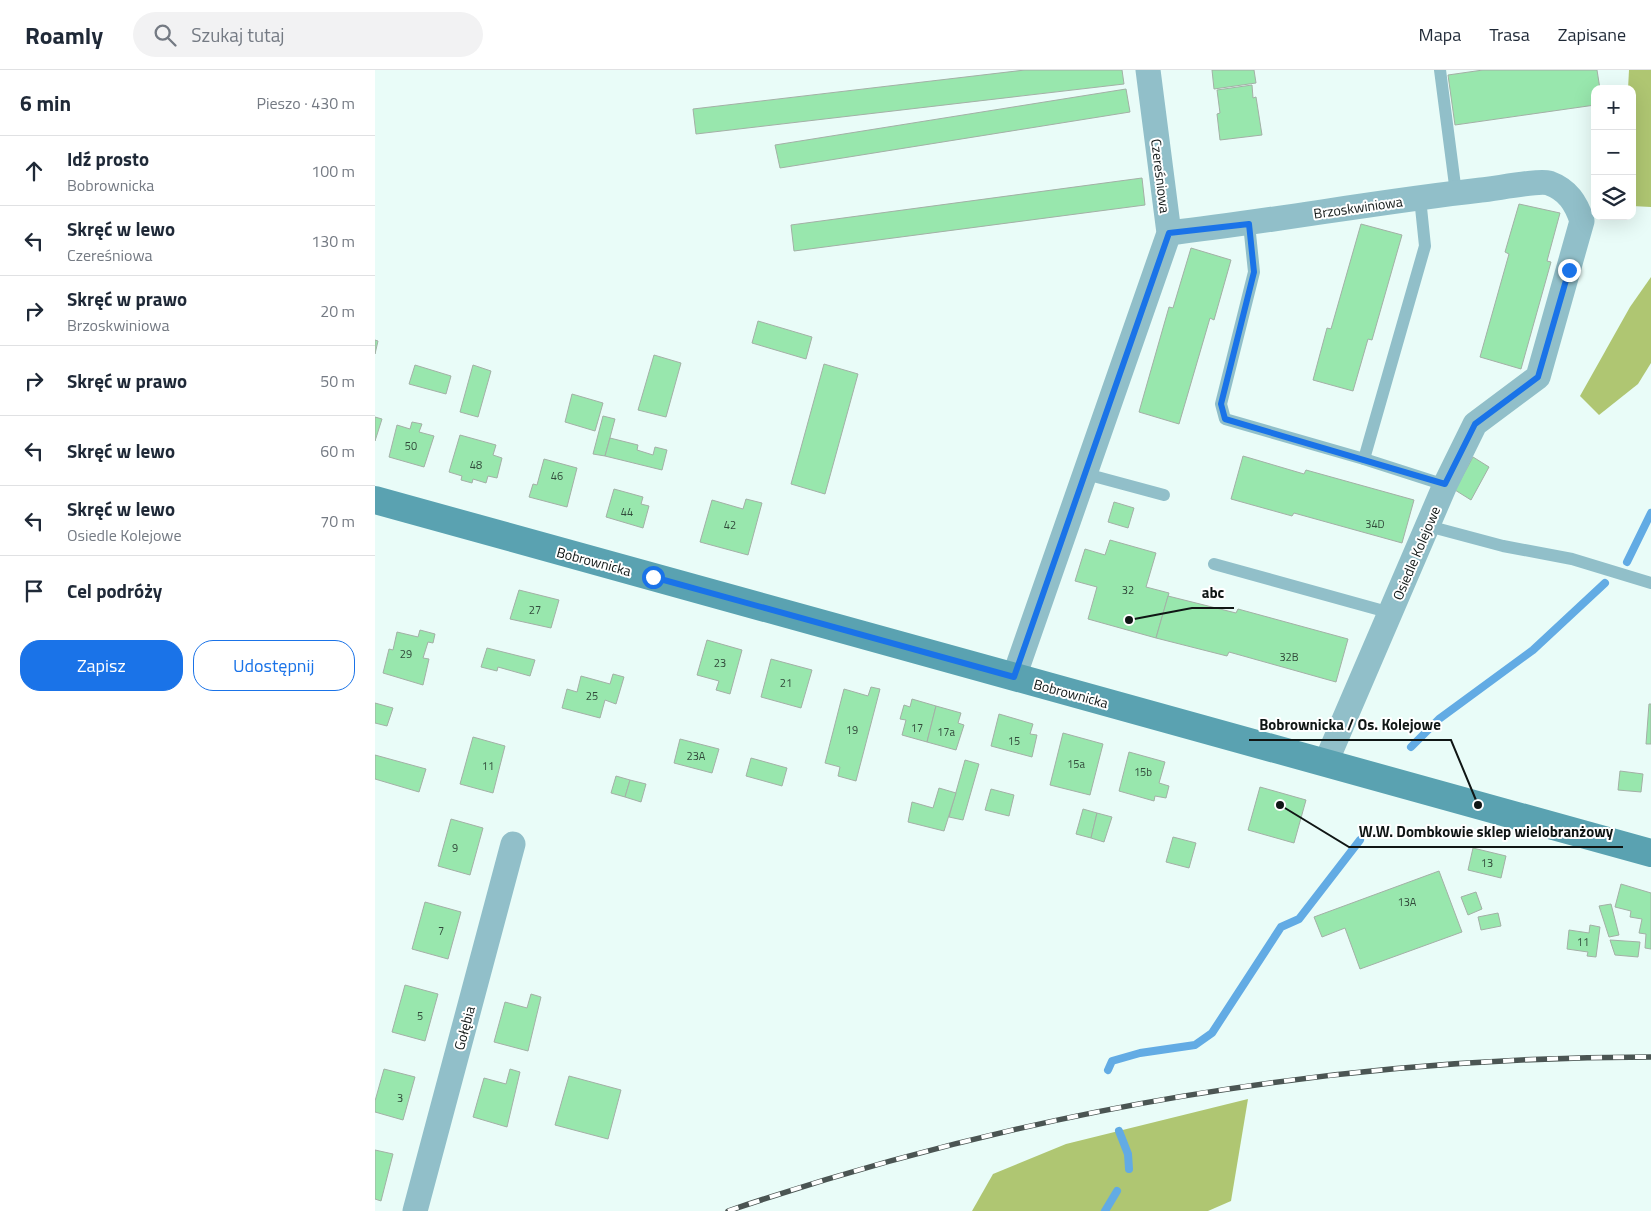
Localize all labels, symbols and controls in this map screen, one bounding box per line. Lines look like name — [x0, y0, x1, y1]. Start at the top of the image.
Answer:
search box — [133, 12, 483, 57]
text: Roamly — [25, 17, 103, 53]
text: Szukaj tutaj — [191, 20, 284, 49]
icon: search — [151, 21, 179, 49]
text: Mapa — [1419, 21, 1461, 48]
text: Trasa — [1489, 21, 1530, 48]
text: Zapisane — [1558, 21, 1626, 48]
map controls — [1591, 85, 1636, 220]
button: + — [1591, 85, 1636, 130]
text: 6 min — [20, 87, 71, 119]
text: Pieszo · 430 m — [257, 91, 355, 115]
button: − — [1591, 130, 1636, 175]
street label: Czereśniowa — [1146, 138, 1176, 214]
text: Idź prosto — [67, 144, 149, 173]
icon: ahead — [20, 157, 48, 185]
text: 100 m — [311, 159, 355, 183]
text: Bobrownicka — [67, 173, 154, 197]
button: layers — [1591, 175, 1636, 220]
street label: Brzoskwiniowa — [1312, 190, 1404, 224]
text: Skręć w lewo — [67, 214, 175, 243]
icon: left — [20, 227, 48, 255]
text: 130 m — [311, 229, 355, 253]
text: Czereśniowa — [67, 243, 153, 267]
route end — [1558, 259, 1581, 282]
text: Skręć w prawo — [67, 284, 187, 313]
icon: right — [20, 297, 48, 325]
text: 20 m — [320, 299, 355, 323]
text: Brzoskwiniowa — [67, 313, 169, 337]
text: Skręć w prawo — [67, 366, 187, 395]
icon: right — [20, 367, 48, 395]
text: 50 m — [320, 369, 355, 393]
text: Skręć w lewo — [67, 436, 175, 465]
icon: left — [20, 437, 48, 465]
house number: 50 — [405, 438, 417, 454]
text: 60 m — [320, 439, 355, 463]
house number: 48 — [470, 457, 482, 473]
house number: 46 — [551, 468, 563, 484]
text: Skręć w lewo — [67, 494, 175, 523]
street label: Osiedle Kolejowe — [1387, 503, 1445, 603]
house number: 44 — [621, 504, 633, 520]
icon: left — [20, 507, 48, 535]
text: 70 m — [320, 509, 355, 533]
house number: 34D — [1365, 516, 1385, 532]
house number: 42 — [724, 517, 736, 533]
text: Osiedle Kolejowe — [67, 523, 182, 547]
street label: Bobrownicka — [554, 541, 634, 581]
route start — [642, 566, 665, 589]
text: Cel podróży — [67, 576, 162, 605]
icon: arrive — [20, 577, 48, 605]
callout: abc — [1192, 578, 1234, 608]
text: abc — [1202, 581, 1225, 604]
house number: 32 — [1122, 582, 1134, 598]
house number: 27 — [529, 602, 541, 618]
button: Zapisz — [20, 640, 183, 691]
button: Udostępnij — [193, 640, 355, 691]
house number: 29 — [400, 646, 412, 662]
house number: 32B — [1279, 649, 1299, 665]
house number: 23 — [714, 655, 726, 671]
street label: Bobrownicka — [1031, 673, 1111, 713]
house number: 21 — [780, 675, 792, 691]
house number: 25 — [586, 688, 598, 704]
callout: Bobrownicka / Os. Kolejowe — [1249, 710, 1451, 740]
text: Bobrownicka / Os. Kolejowe — [1259, 713, 1441, 736]
house number: 17 — [911, 720, 923, 736]
house number: 19 — [846, 722, 858, 738]
house number: 17a — [937, 724, 955, 740]
house number: 15 — [1008, 733, 1020, 749]
house number: 23A — [687, 748, 706, 764]
house number: 15a — [1067, 756, 1085, 772]
house number: 11 — [482, 758, 494, 774]
house number: 15b — [1134, 764, 1152, 780]
callout: W.W. Dombkowie sklep wielobranżowy — [1349, 817, 1623, 847]
text: W.W. Dombkowie sklep wielobranżowy — [1359, 820, 1614, 843]
house number: 9 — [452, 840, 458, 856]
house number: 13 — [1481, 855, 1493, 871]
house number: 13A — [1398, 894, 1417, 910]
house number: 7 — [438, 923, 444, 939]
house number: 11 — [1577, 934, 1589, 950]
street label: Gołębia — [448, 1004, 480, 1052]
house number: 5 — [417, 1008, 423, 1024]
house number: 3 — [397, 1090, 403, 1106]

